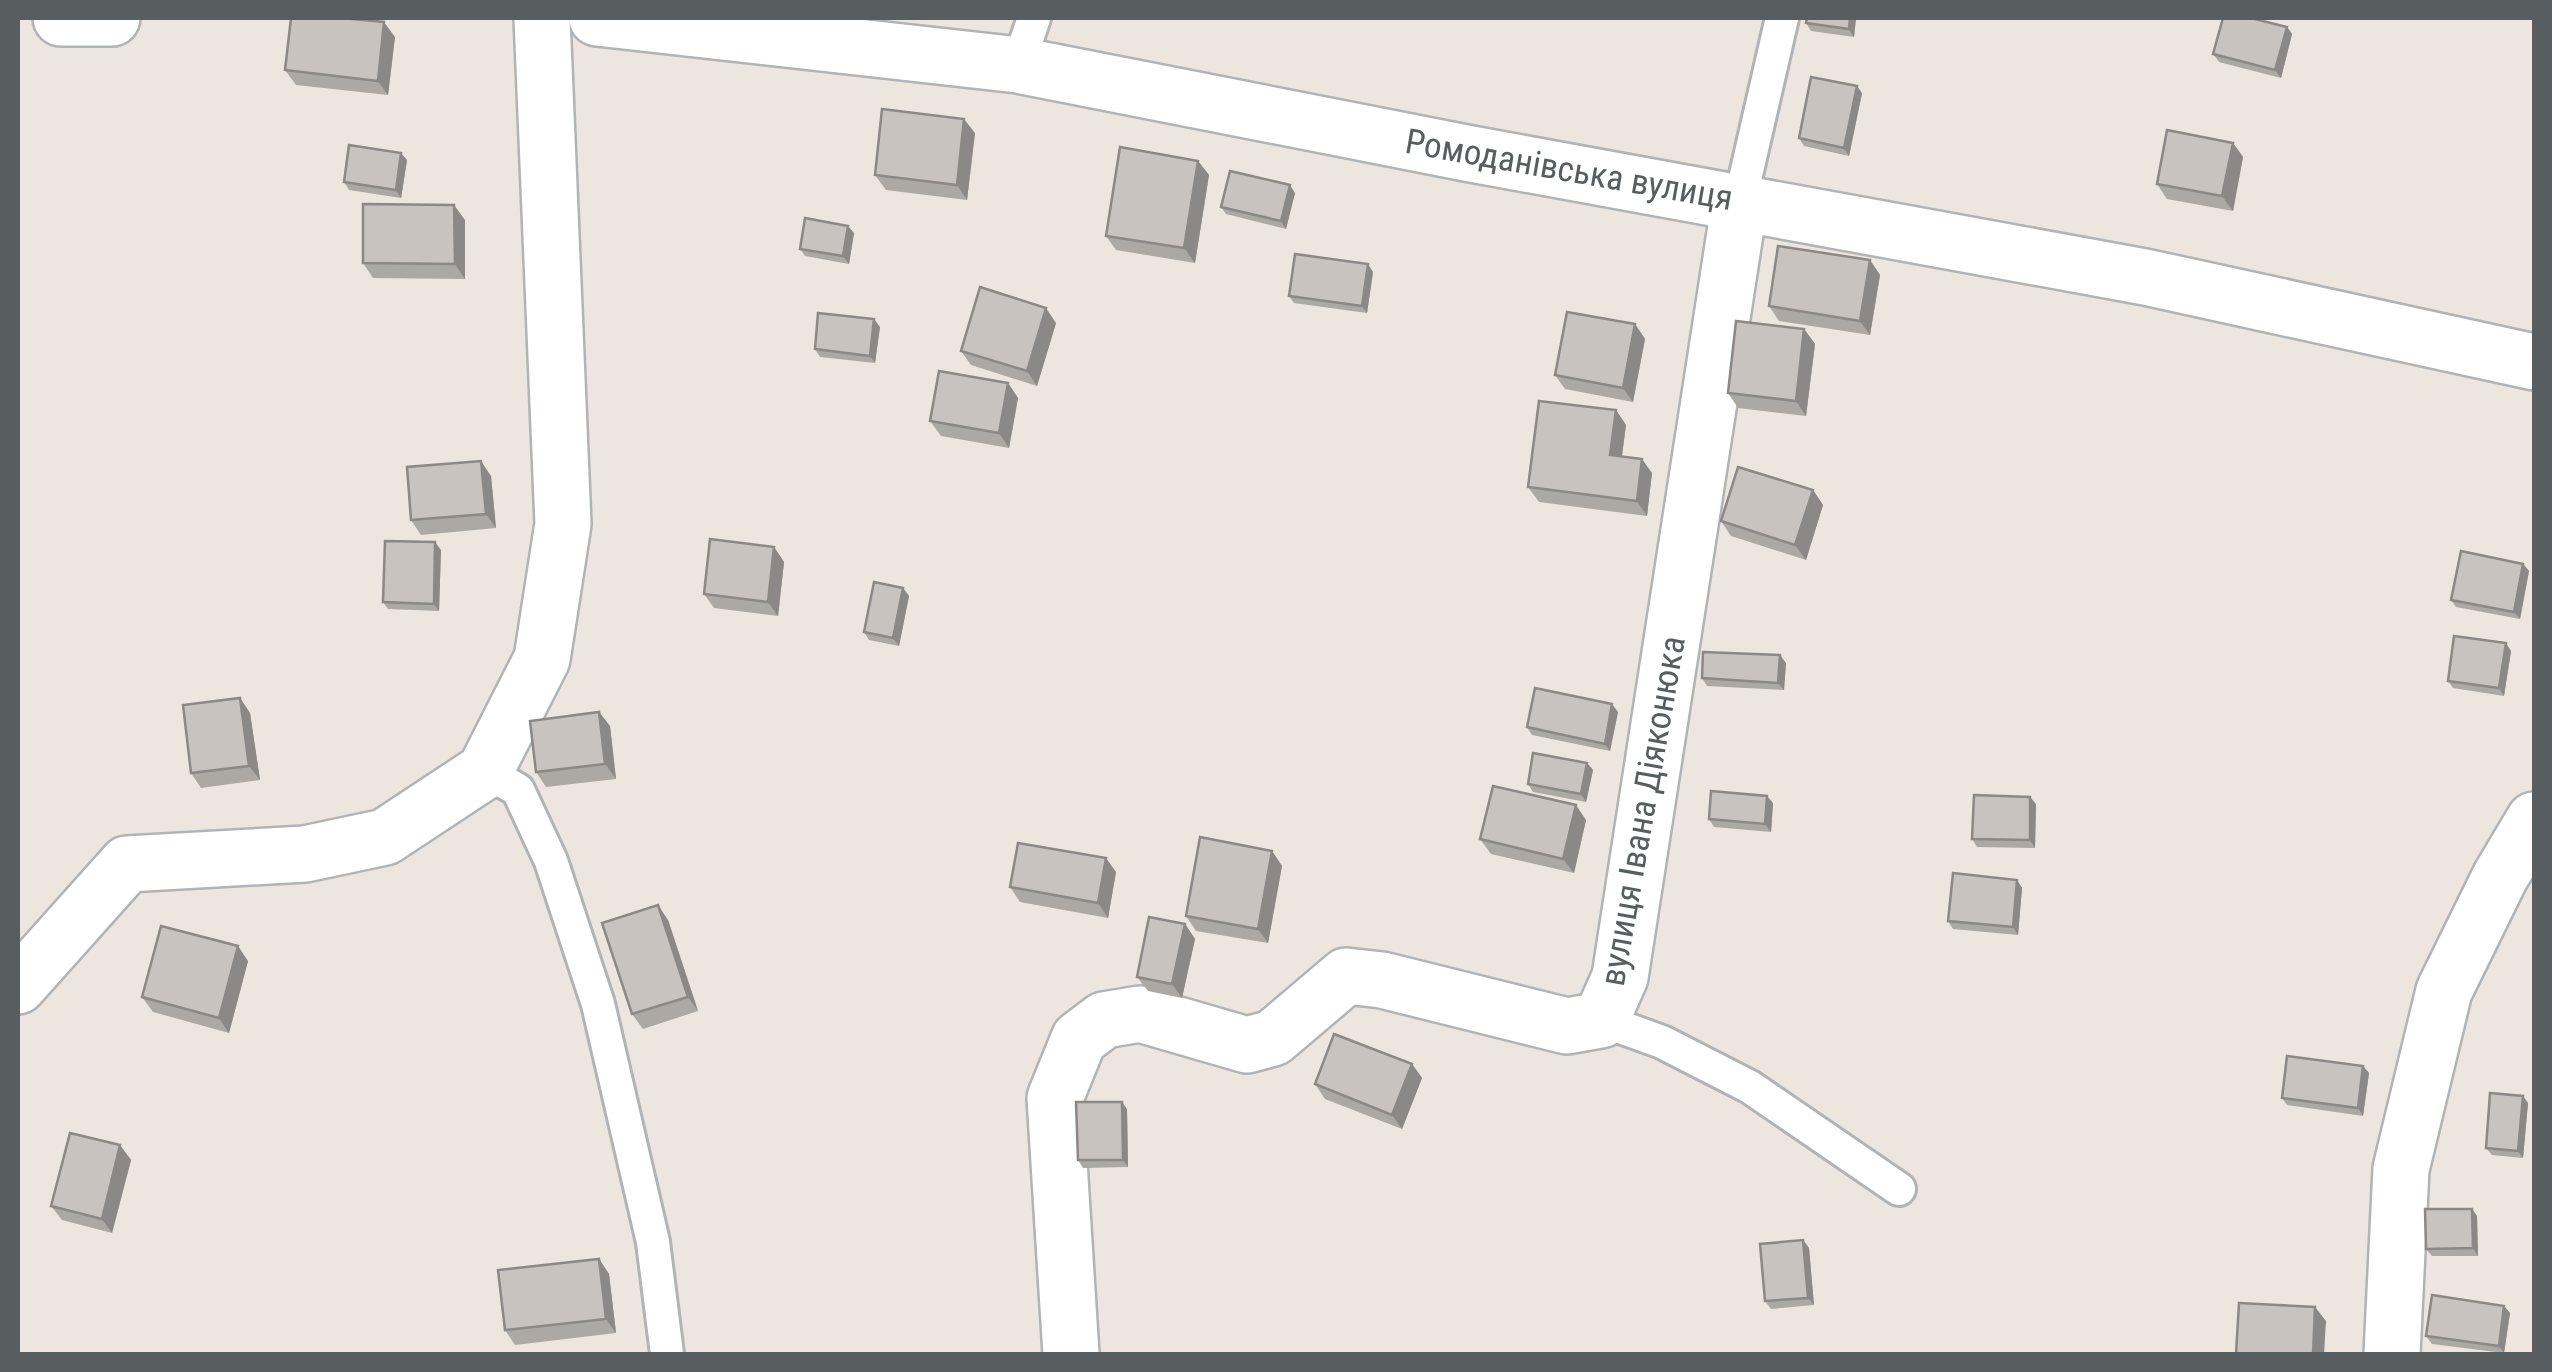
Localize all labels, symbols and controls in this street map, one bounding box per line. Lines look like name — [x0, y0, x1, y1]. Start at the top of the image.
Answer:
street label: Ромоданівська вулиця — [1402, 121, 1736, 219]
street label: вулиця Івана Діяконюка — [1592, 633, 1694, 989]

